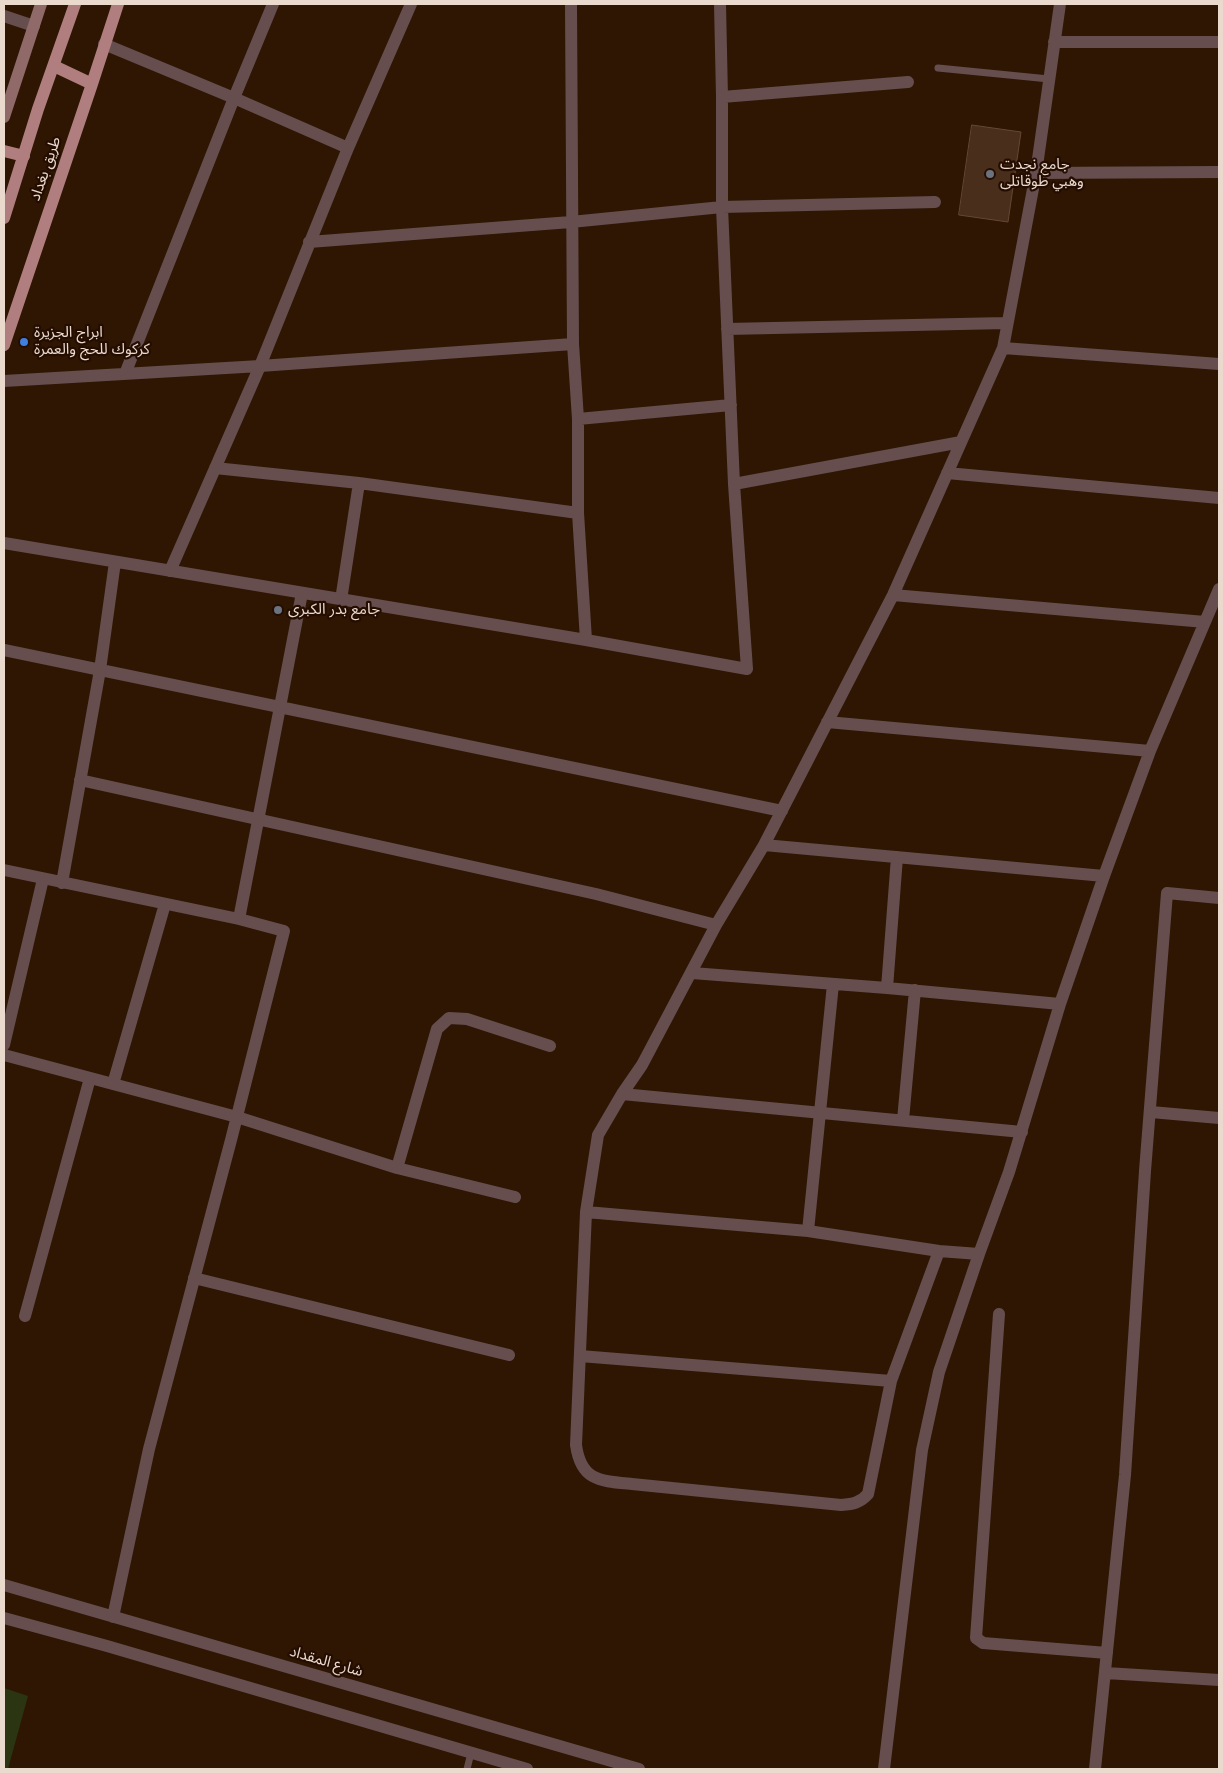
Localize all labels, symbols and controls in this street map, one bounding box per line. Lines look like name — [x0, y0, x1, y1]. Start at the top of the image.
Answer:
street label: طريق بغداد — [27, 134, 65, 204]
place label: جامع نجدت وهبي طوقاتلى — [1000, 156, 1084, 191]
marker: جامع نجدت وهبي طوقاتلى — [984, 168, 996, 180]
place label: ابراج الجزيرة كركوك للحج والعمرة — [34, 324, 150, 359]
marker: ابراج الجزيرة كركوك للحج والعمرة — [18, 336, 30, 348]
place label: جامع بدر الكبرى — [288, 601, 380, 619]
marker: جامع بدر الكبرى — [272, 604, 284, 616]
street label: شارع المقداد — [287, 1643, 365, 1681]

